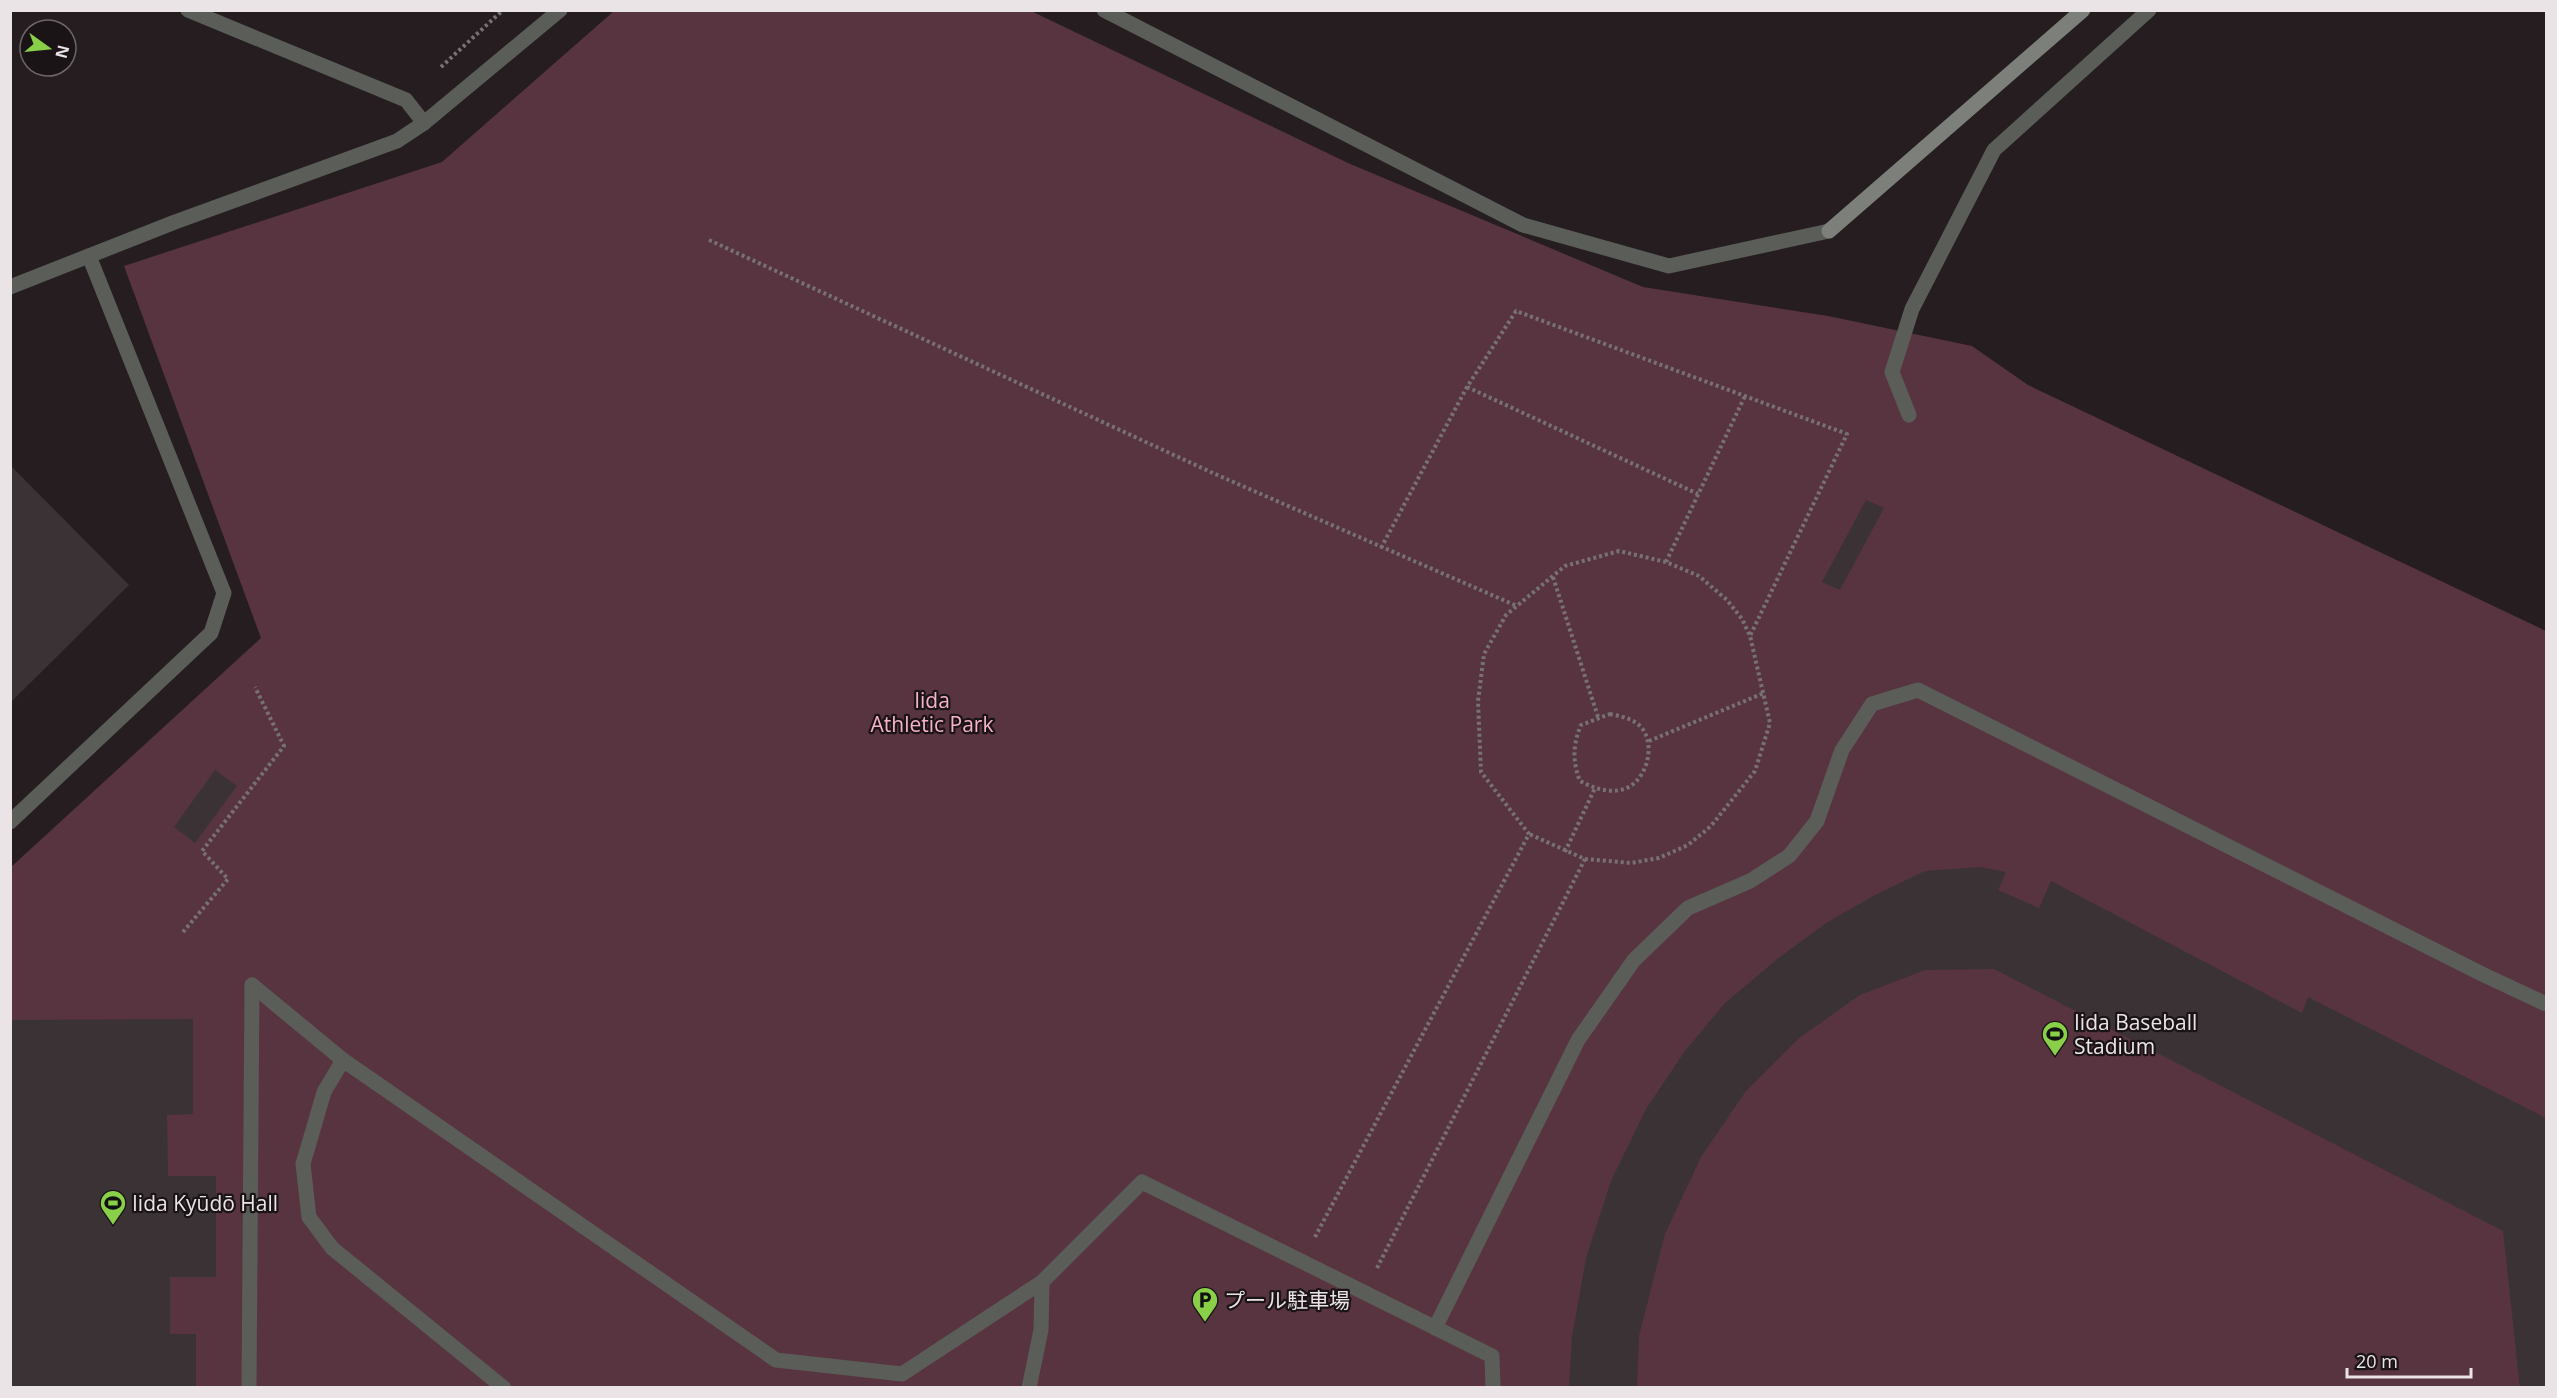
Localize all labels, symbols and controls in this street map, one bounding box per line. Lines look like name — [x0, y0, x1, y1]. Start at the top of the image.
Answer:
north arrow — [18, 18, 78, 78]
text: N — [50, 43, 75, 61]
park label: Iida Athletic Park — [871, 686, 993, 738]
place label: Iida Baseball Stadium — [2074, 1008, 2197, 1060]
sports icon: Iida Baseball Stadium — [2040, 1019, 2070, 1057]
sports icon: Iida Kyūdō Hall — [98, 1188, 128, 1226]
place label: Iida Kyūdō Hall — [132, 1189, 278, 1217]
parking icon: プール駐車場 — [1190, 1285, 1220, 1323]
place label: プール駐車場 — [1224, 1286, 1350, 1314]
scale bar — [2347, 1341, 2472, 1379]
text: 20 m — [2356, 1349, 2398, 1373]

